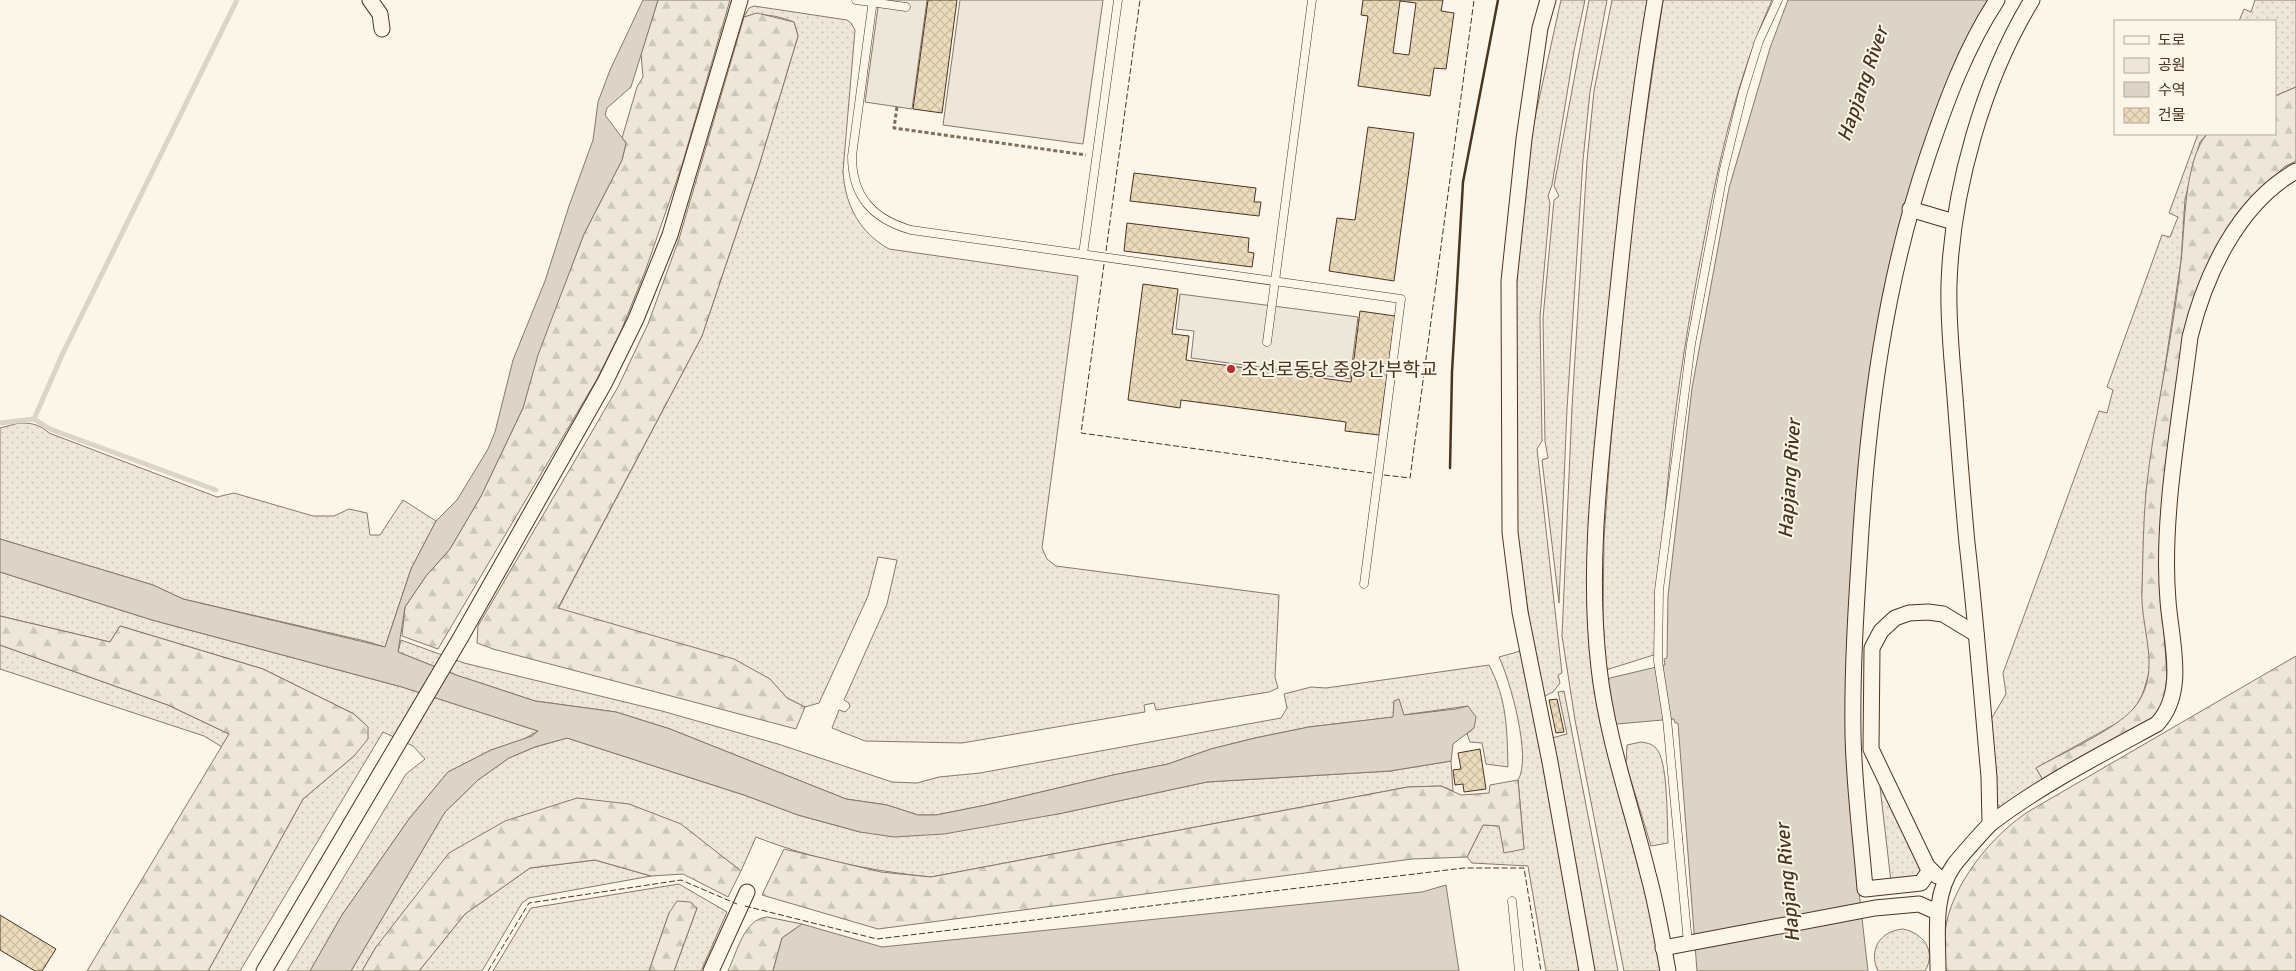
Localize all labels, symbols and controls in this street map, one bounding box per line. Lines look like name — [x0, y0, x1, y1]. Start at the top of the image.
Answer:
legend — [2114, 20, 2276, 135]
water label: Hapjang River — [1831, 21, 1895, 145]
text: 도로 — [2158, 31, 2186, 49]
text: 공원 — [2158, 56, 2186, 74]
text: 수역 — [2158, 81, 2186, 99]
text: 건물 — [2158, 106, 2186, 124]
place label: 조선로동당 중앙간부학교 — [1241, 358, 1437, 382]
marker: 조선로동당 중앙간부학교 — [1225, 363, 1237, 375]
water label: Hapjang River — [1773, 416, 1806, 539]
water label: Hapjang River — [1770, 820, 1805, 943]

